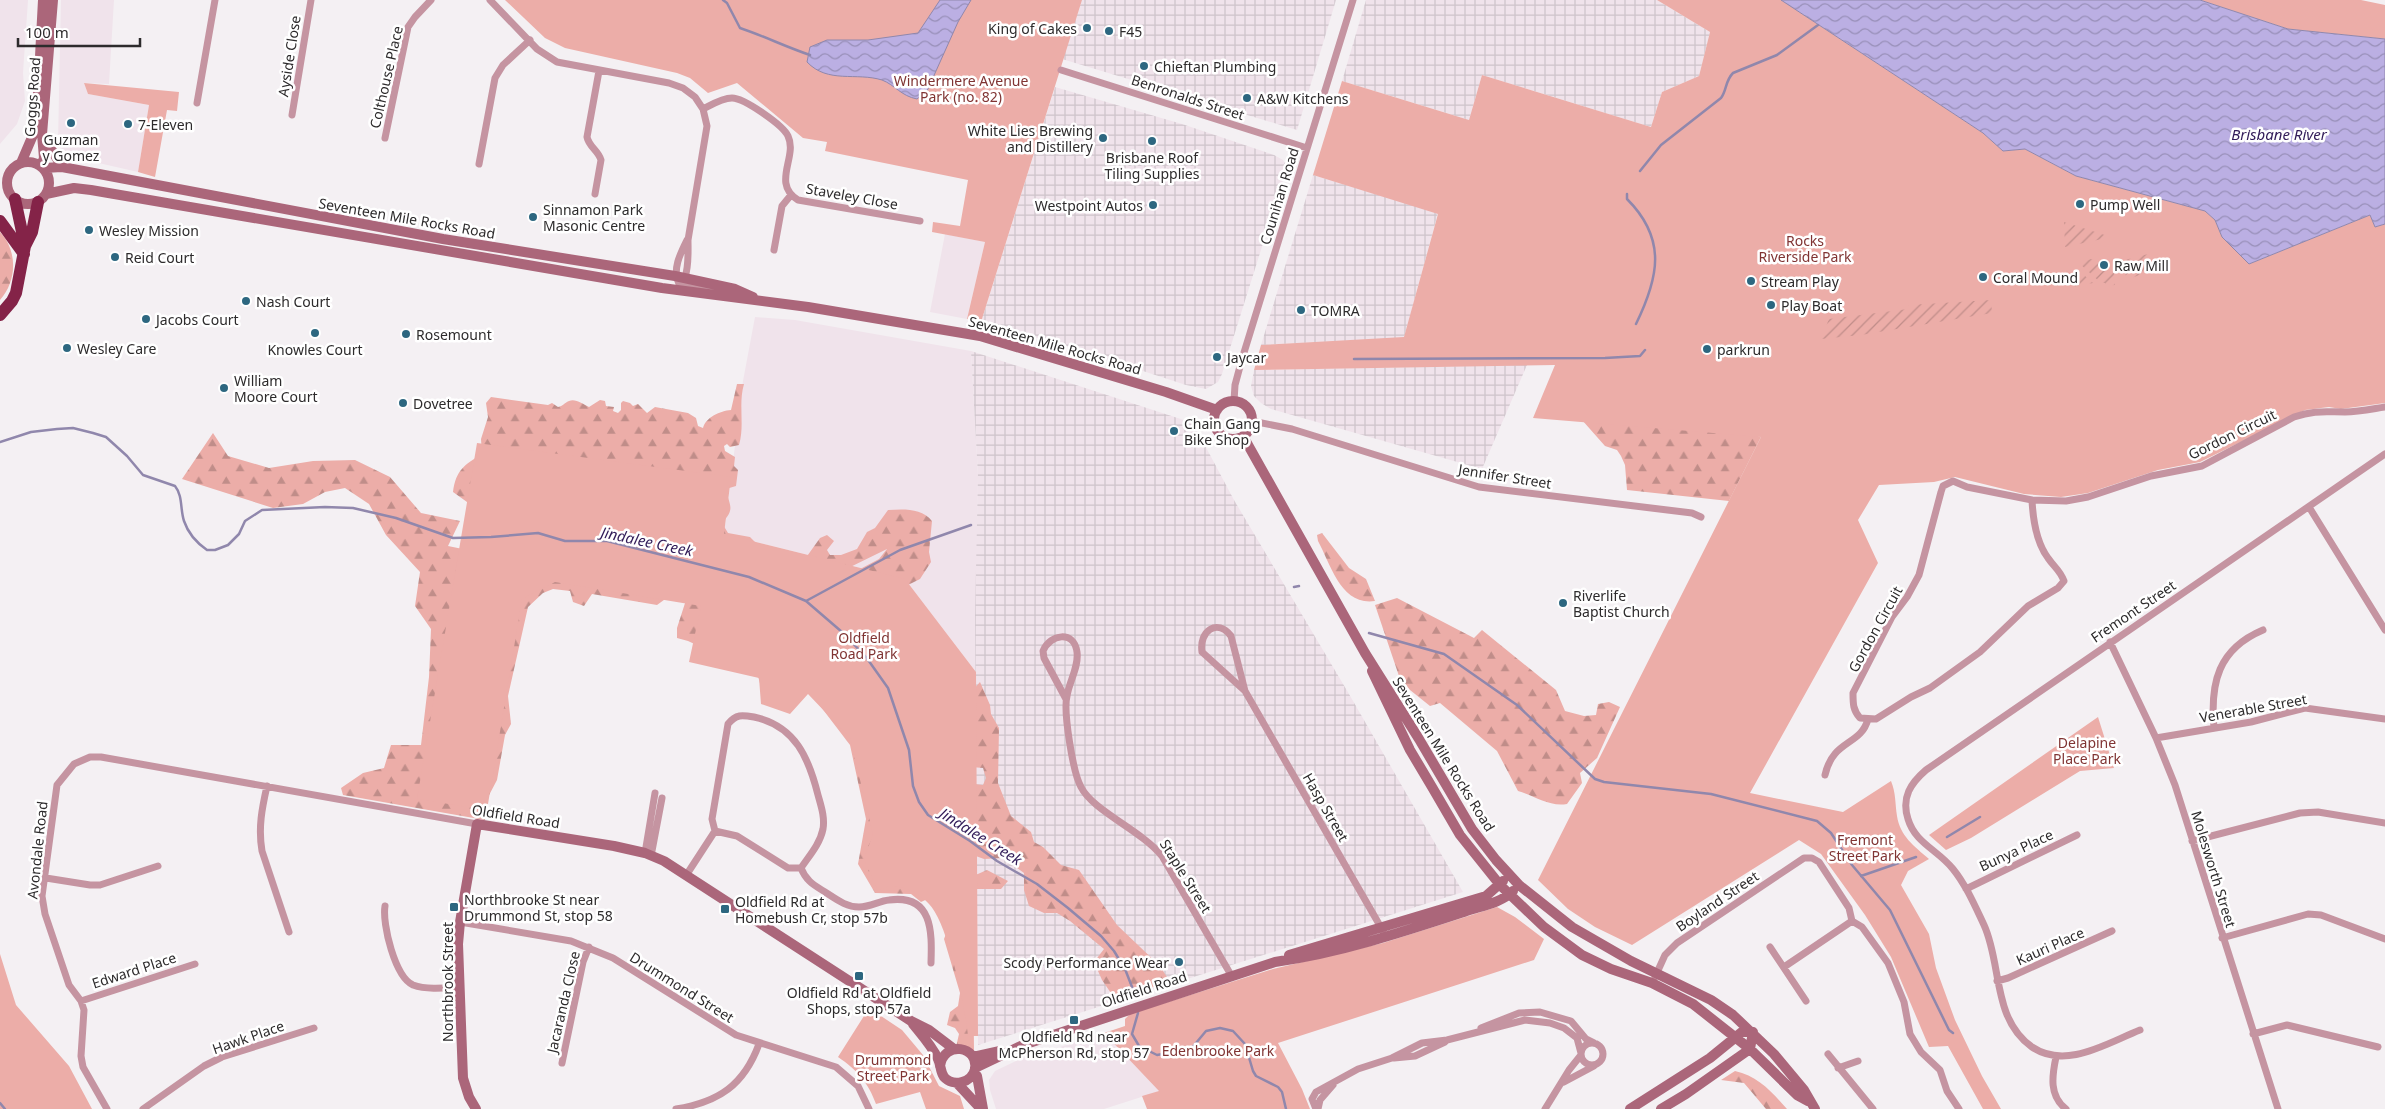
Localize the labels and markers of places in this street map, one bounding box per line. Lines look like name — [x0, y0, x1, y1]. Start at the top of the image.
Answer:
place label: King of Cakes — [988, 19, 1077, 38]
marker: King of Cakes — [1081, 22, 1093, 34]
place label: F45 — [1119, 22, 1142, 41]
marker: F45 — [1103, 25, 1115, 37]
place label: Chieftan Plumbing — [1154, 57, 1276, 76]
marker: Chieftan Plumbing — [1138, 60, 1150, 72]
place label: A&W Kitchens — [1257, 89, 1349, 108]
marker: A&W Kitchens — [1241, 92, 1253, 104]
place label: 7-Eleven — [138, 115, 193, 134]
marker: Guzman y Gomez — [65, 117, 77, 129]
marker: 7-Eleven — [122, 118, 134, 130]
place label: White Lies Brewing and Distillery — [968, 121, 1094, 156]
place label: Guzman y Gomez — [43, 130, 100, 165]
marker: White Lies Brewing and Distillery — [1097, 132, 1109, 144]
marker: Brisbane Roof Tiling Supplies — [1146, 135, 1158, 147]
place label: Brisbane Roof Tiling Supplies — [1105, 148, 1200, 183]
place label: Pump Well — [2090, 195, 2160, 214]
place label: Westpoint Autos — [1035, 196, 1143, 215]
marker: Pump Well — [2074, 198, 2086, 210]
marker: Westpoint Autos — [1147, 199, 1159, 211]
place label: Sinnamon Park Masonic Centre — [543, 200, 645, 235]
marker: Sinnamon Park Masonic Centre — [527, 211, 539, 223]
place label: Wesley Mission — [99, 221, 199, 240]
marker: Wesley Mission — [83, 224, 95, 236]
place label: Reid Court — [125, 248, 194, 267]
marker: Reid Court — [109, 251, 121, 263]
place label: Raw Mill — [2114, 256, 2169, 275]
marker: Raw Mill — [2098, 259, 2110, 271]
place label: Coral Mound — [1993, 268, 2078, 287]
marker: Coral Mound — [1977, 271, 1989, 283]
place label: Stream Play — [1761, 272, 1840, 291]
marker: Stream Play — [1745, 275, 1757, 287]
place label: Nash Court — [256, 292, 330, 311]
marker: Nash Court — [240, 295, 252, 307]
place label: Play Boat — [1781, 296, 1842, 315]
marker: Play Boat — [1765, 299, 1777, 311]
place label: TOMRA — [1311, 301, 1360, 320]
marker: TOMRA — [1295, 304, 1307, 316]
place label: Jacobs Court — [154, 310, 239, 329]
marker: Jacobs Court — [140, 313, 152, 325]
place label: Rosemount — [416, 325, 492, 344]
marker: Knowles Court — [309, 327, 321, 339]
marker: Rosemount — [400, 328, 412, 340]
place label: Wesley Care — [77, 339, 157, 358]
place label: Knowles Court — [267, 340, 363, 359]
place label: parkrun — [1717, 340, 1770, 359]
marker: Wesley Care — [61, 342, 73, 354]
marker: parkrun — [1701, 343, 1713, 355]
place label: Jaycar — [1225, 348, 1266, 367]
marker: Jaycar — [1211, 351, 1223, 363]
place label: William Moore Court — [234, 371, 317, 406]
marker: William Moore Court — [218, 382, 230, 394]
place label: Dovetree — [413, 394, 473, 413]
marker: Dovetree — [397, 397, 409, 409]
place label: Chain Gang Bike Shop — [1184, 414, 1261, 449]
marker: Chain Gang Bike Shop — [1168, 425, 1180, 437]
place label: Riverlife Baptist Church — [1573, 586, 1670, 621]
marker: Riverlife Baptist Church — [1557, 597, 1569, 609]
place label: Northbrooke St near Drummond St, stop 58 — [464, 890, 613, 925]
place label: Oldfield Rd at Homebush Cr, stop 57b — [735, 892, 888, 927]
marker: Northbrooke St near Drummond St, stop 58 — [448, 901, 460, 913]
marker: Oldfield Rd at Homebush Cr, stop 57b — [719, 903, 731, 915]
place label: Scody Performance Wear — [1003, 953, 1169, 972]
marker: Scody Performance Wear — [1173, 956, 1185, 968]
marker: Oldfield Rd at Oldfield Shops, stop 57a — [853, 970, 865, 982]
place label: Oldfield Rd at Oldfield Shops, stop 57a — [787, 983, 931, 1018]
marker: Oldfield Rd near McPherson Rd, stop 57 — [1068, 1014, 1080, 1026]
place label: Oldfield Rd near McPherson Rd, stop 57 — [999, 1027, 1149, 1062]

